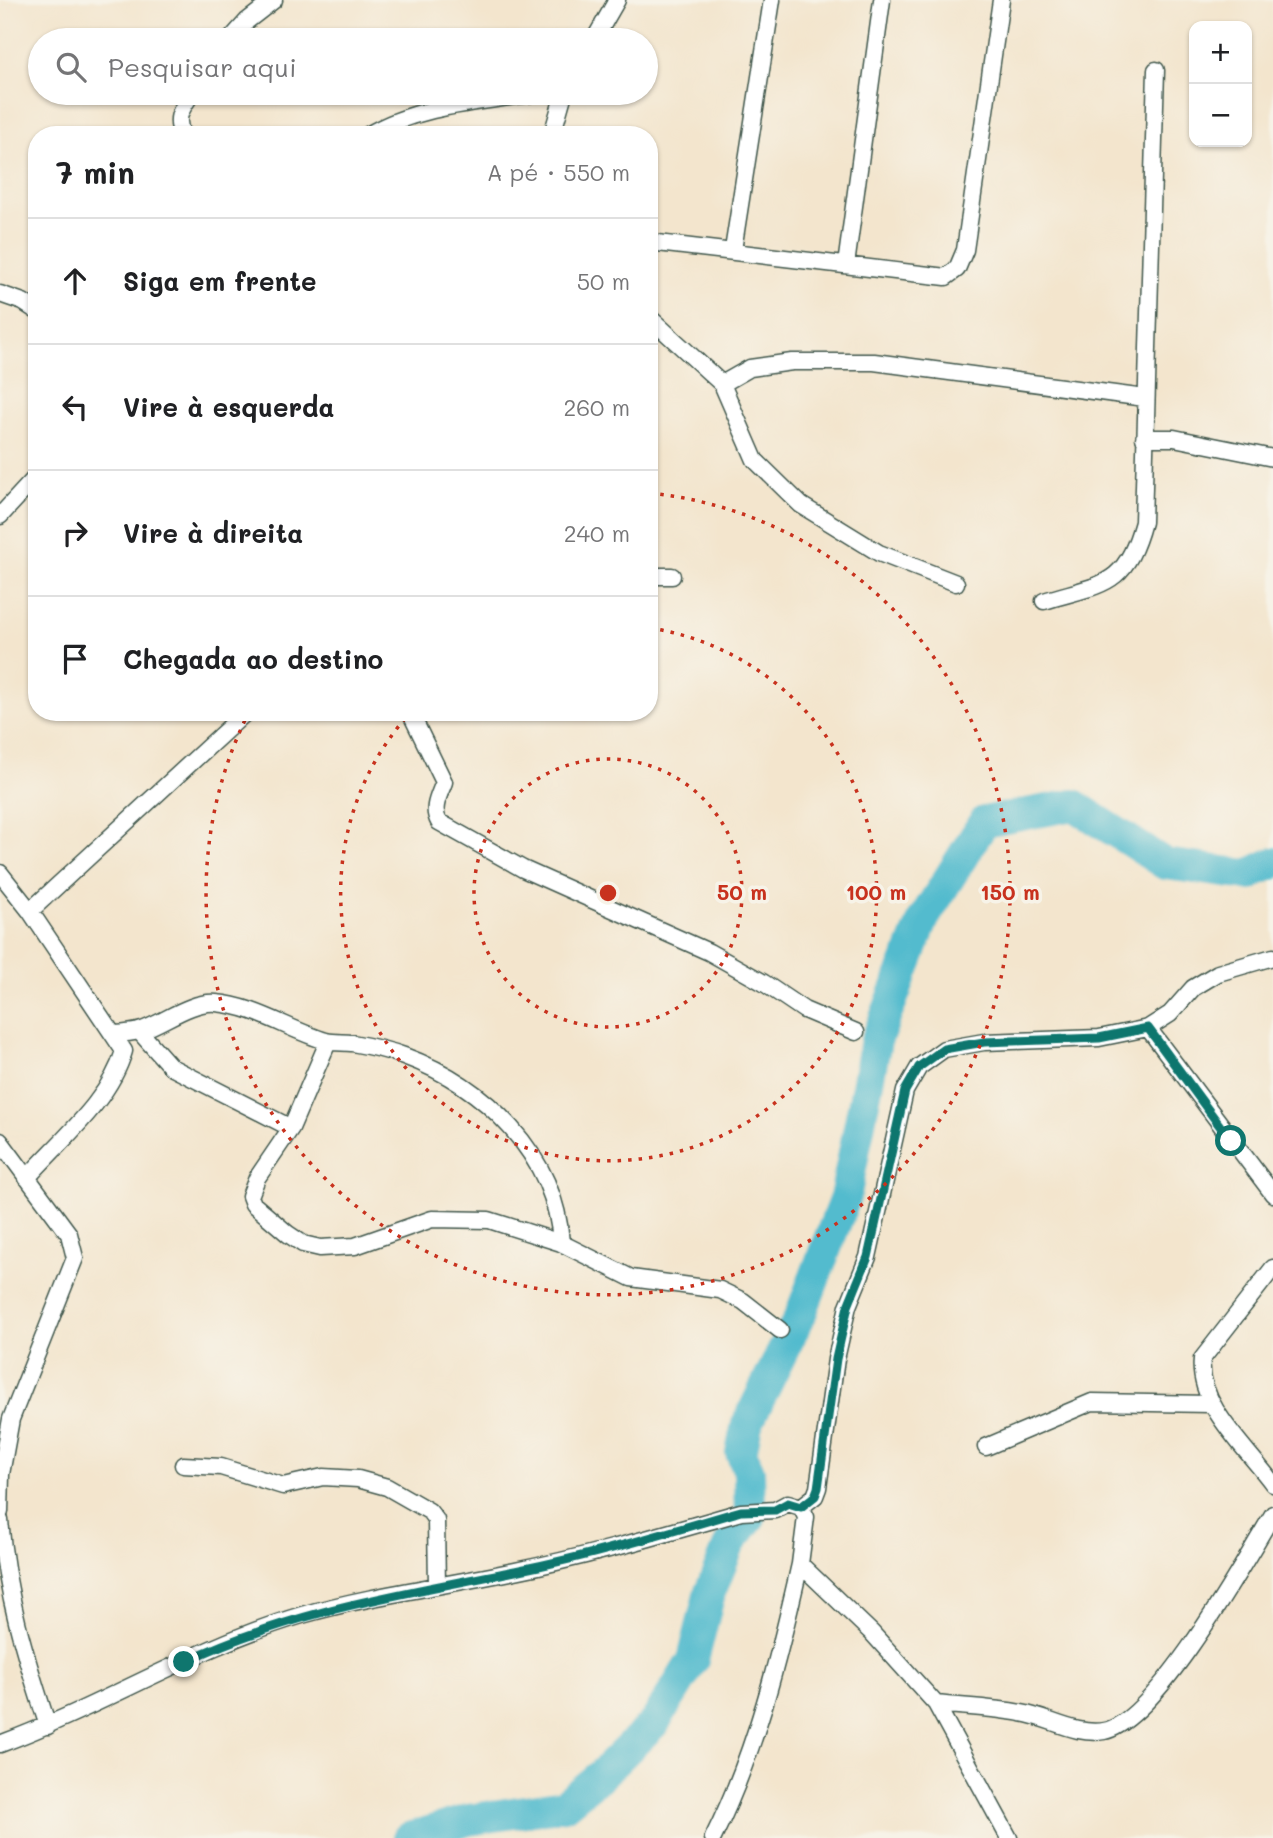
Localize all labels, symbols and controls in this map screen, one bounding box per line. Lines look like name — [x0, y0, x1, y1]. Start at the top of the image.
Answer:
map controls — [1189, 21, 1252, 147]
button: + — [1189, 21, 1252, 84]
search box — [28, 28, 658, 105]
icon: search — [52, 48, 90, 86]
text: Pesquisar aqui — [108, 50, 297, 84]
button: − — [1189, 84, 1252, 147]
text: 7 min — [56, 152, 135, 192]
text: A pé · 550 m — [487, 157, 630, 187]
icon: ahead — [56, 262, 94, 300]
text: Siga em frente — [123, 264, 317, 298]
text: 50 m — [577, 266, 630, 296]
icon: left — [56, 388, 94, 426]
text: Vire à esquerda — [123, 390, 334, 424]
text: 260 m — [563, 392, 630, 422]
icon: right — [56, 514, 94, 552]
text: Vire à direita — [123, 516, 303, 550]
text: 240 m — [564, 518, 630, 548]
icon: arrive — [56, 640, 94, 678]
text: Chegada ao destino — [123, 642, 383, 676]
text: 50 m — [717, 878, 767, 905]
text: 100 m — [846, 878, 906, 905]
text: 150 m — [980, 878, 1040, 905]
centre of rings — [596, 881, 620, 905]
route start — [1215, 1125, 1246, 1156]
route end — [168, 1646, 199, 1677]

